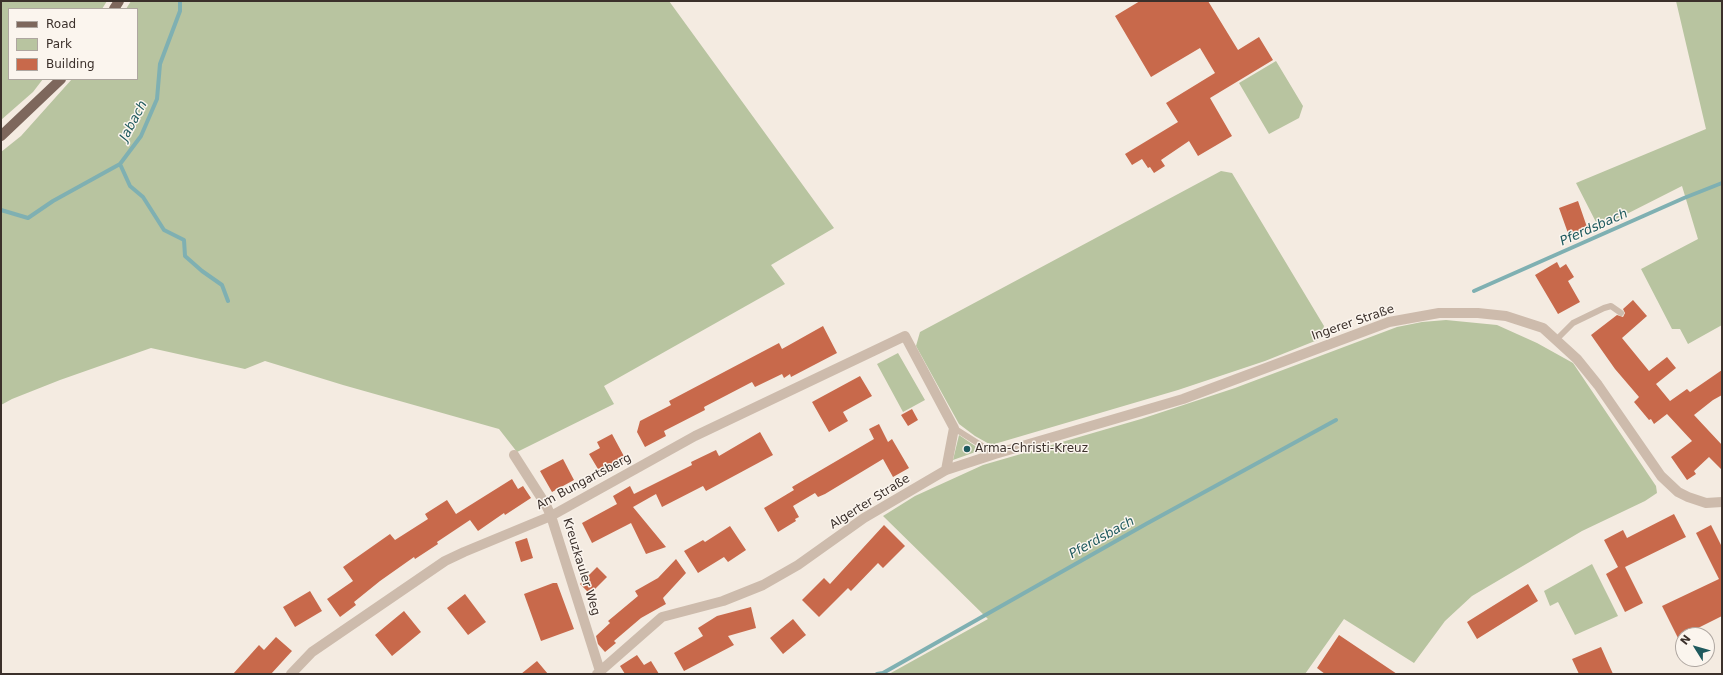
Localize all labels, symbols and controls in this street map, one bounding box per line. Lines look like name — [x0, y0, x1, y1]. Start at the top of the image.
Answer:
legend — [8, 8, 138, 80]
text: Road — [46, 17, 76, 31]
text: Park — [46, 37, 72, 51]
text: Building — [46, 57, 95, 71]
water label: Jabach — [117, 98, 151, 144]
water label: Pferdsbach — [1558, 206, 1630, 250]
street label: Ingerer Straße — [1310, 302, 1396, 344]
place label: Arma-Christi-Kreuz — [975, 442, 1088, 456]
marker: Arma-Christi-Kreuz — [962, 444, 972, 454]
street label: Am Bungartsberg — [534, 451, 634, 513]
street label: Algerter Straße — [827, 472, 913, 532]
water label: Pferdsbach — [1067, 514, 1137, 562]
street label: Kreuzkauler Weg — [559, 517, 603, 617]
north arrow — [1675, 627, 1715, 667]
text: N — [1678, 632, 1694, 648]

